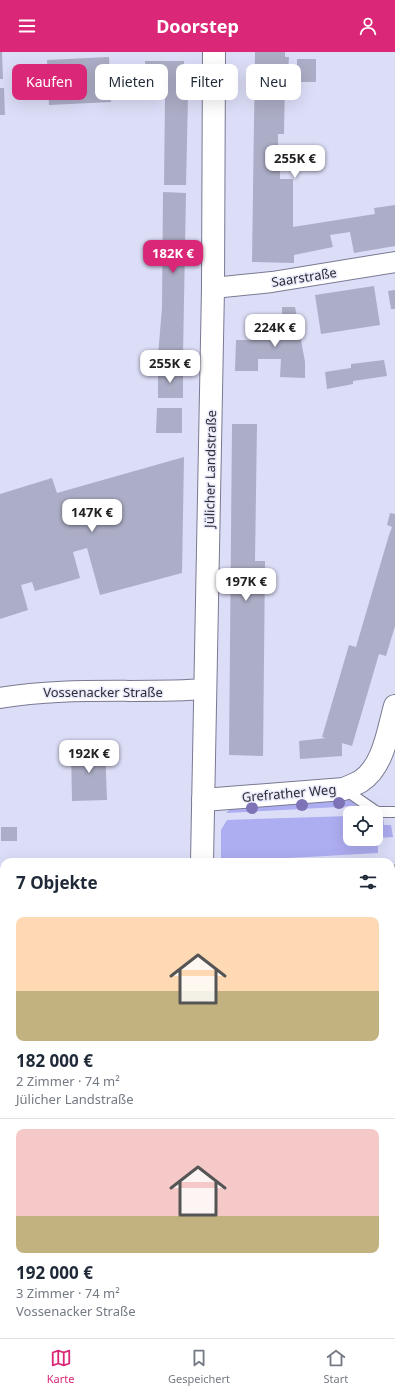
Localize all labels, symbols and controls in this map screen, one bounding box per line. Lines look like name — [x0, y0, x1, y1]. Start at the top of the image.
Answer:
text: Doorstep — [156, 14, 239, 38]
icon: menu — [16, 15, 38, 37]
icon: person — [357, 15, 379, 37]
chip: Kaufen — [12, 64, 87, 100]
chip: Mieten — [95, 64, 168, 100]
chip: Filter — [176, 64, 238, 100]
chip: Neu — [246, 64, 301, 100]
pin: 255K € — [262, 145, 328, 179]
text: 255K € — [274, 149, 316, 167]
pin: 182K € — [140, 240, 206, 274]
text: 182K € — [152, 244, 194, 262]
street label: Saarstraße — [270, 263, 338, 291]
pin: 224K € — [242, 314, 308, 348]
text: 224K € — [254, 318, 296, 336]
pin: 255K € — [137, 350, 203, 384]
text: 255K € — [149, 354, 191, 372]
street label: Jülicher Landstraße — [200, 410, 220, 530]
pin: 147K € — [59, 499, 125, 533]
text: 147K € — [71, 503, 113, 521]
pin: 197K € — [213, 568, 279, 602]
text: 197K € — [225, 572, 267, 590]
street label: Vossenacker Straße — [43, 683, 163, 701]
pin: 192K € — [56, 740, 122, 774]
text: 192K € — [68, 744, 110, 762]
street label: Grefrather Weg — [241, 780, 337, 806]
map controls — [343, 806, 383, 846]
button: locate — [343, 806, 383, 846]
text: 7 Objekte — [16, 871, 98, 894]
icon: filters — [357, 871, 379, 893]
icon: home — [162, 943, 234, 1015]
text: 182 000 € — [16, 1049, 93, 1072]
text: 2 Zimmer · 74 m² — [16, 1072, 120, 1090]
text: Jülicher Landstraße — [16, 1090, 134, 1108]
icon: home — [162, 1155, 234, 1227]
text: 192 000 € — [16, 1261, 93, 1284]
text: 3 Zimmer · 74 m² — [16, 1284, 120, 1302]
text: Vossenacker Straße — [16, 1302, 136, 1320]
tab: Karte — [47, 1347, 74, 1386]
tab: Gespeichert — [168, 1347, 230, 1386]
tab: Start — [324, 1347, 348, 1386]

